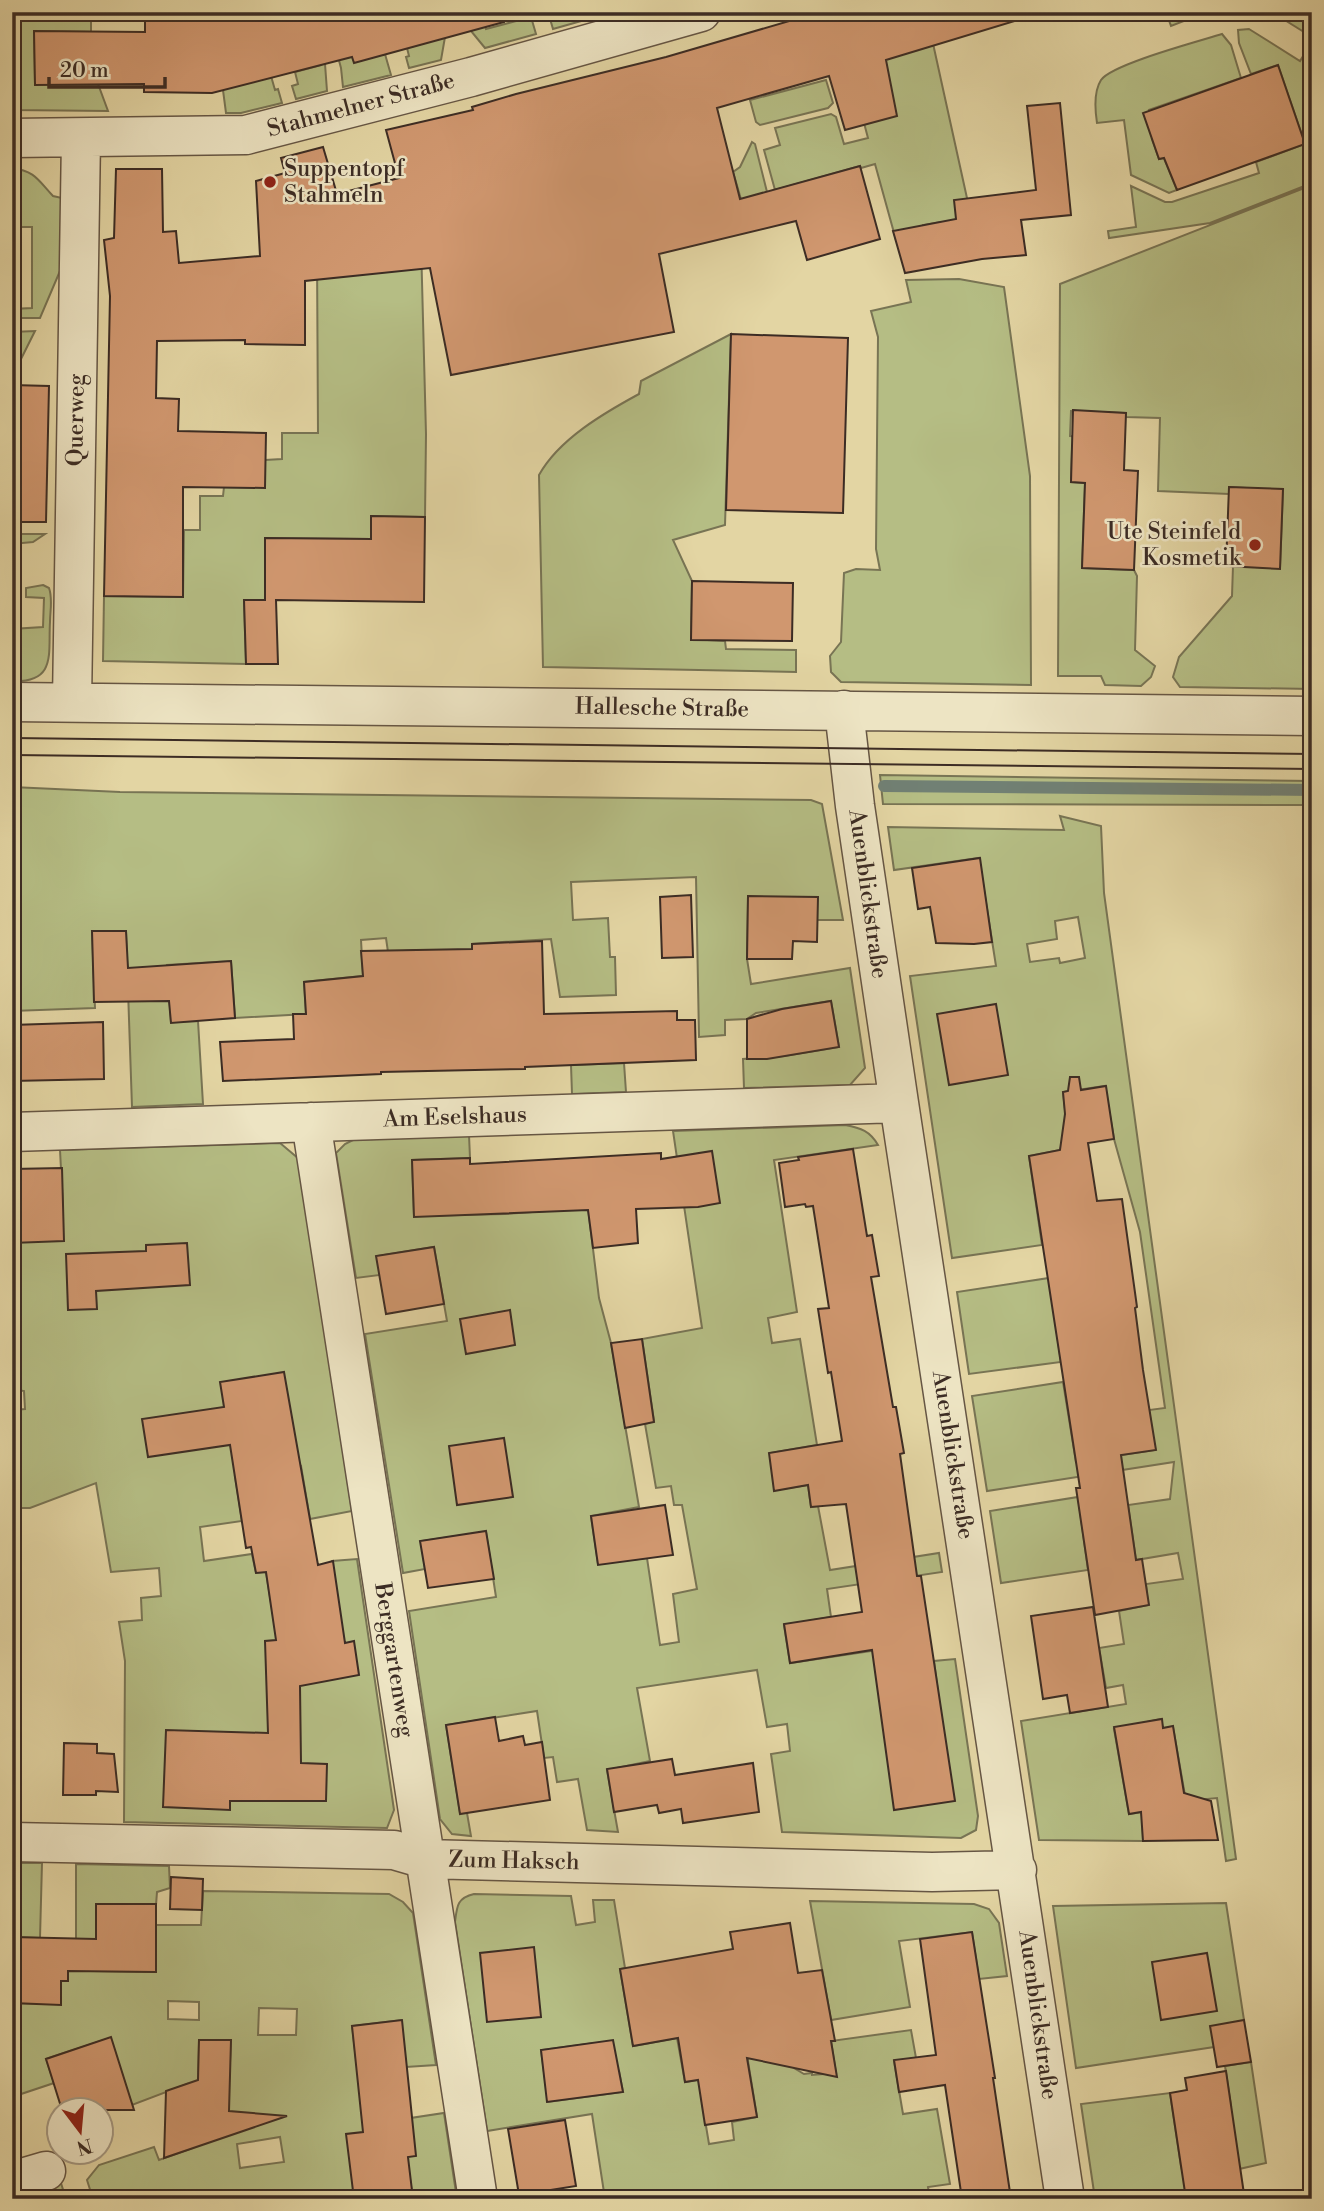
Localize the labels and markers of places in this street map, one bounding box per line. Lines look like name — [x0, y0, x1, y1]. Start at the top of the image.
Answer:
place label: Suppentopf Stahmeln — [284, 155, 406, 209]
marker: Suppentopf Stahmeln — [262, 174, 278, 190]
place label: Ute Steinfeld Kosmetik — [1107, 518, 1242, 572]
marker: Ute Steinfeld Kosmetik — [1247, 537, 1263, 553]

